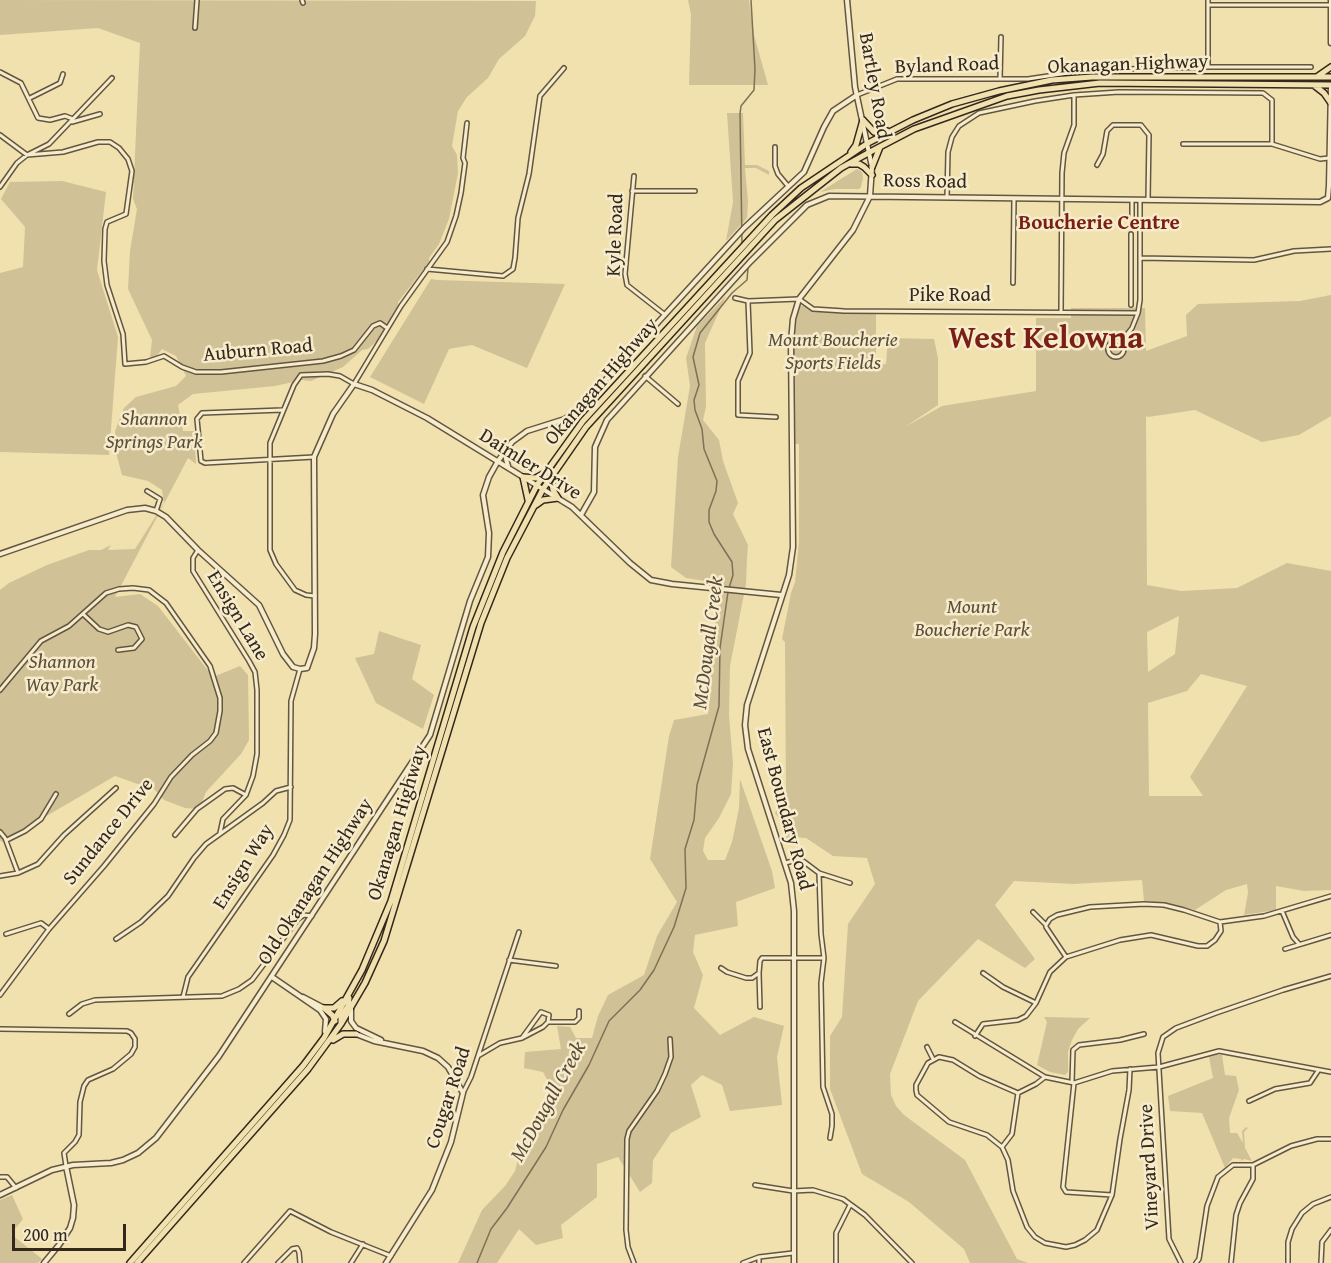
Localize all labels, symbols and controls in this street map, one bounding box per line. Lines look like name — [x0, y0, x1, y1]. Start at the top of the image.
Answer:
street label: Bartley Road — [853, 31, 895, 141]
street label: Okanagan Highway — [1047, 50, 1209, 80]
street label: Byland Road — [894, 52, 1000, 80]
street label: Ross Road — [883, 169, 967, 195]
street label: Kyle Road — [603, 193, 629, 277]
district label: Boucherie Centre — [1018, 211, 1180, 237]
street label: Pike Road — [909, 284, 991, 308]
street label: Okanagan Highway — [540, 313, 664, 451]
district label: West Kelowna — [948, 321, 1144, 359]
park label: Mount Boucherie Sports Fields — [768, 329, 898, 376]
street label: Auburn Road — [202, 334, 314, 368]
park label: Shannon Springs Park — [105, 408, 203, 455]
street label: Daimler Drive — [474, 424, 586, 506]
street label: Ensign Lane — [201, 567, 273, 665]
water label: McDougall Creek — [688, 575, 730, 711]
park label: Mount Boucherie Park — [914, 596, 1030, 643]
park label: Shannon Way Park — [26, 651, 98, 698]
street label: East Boundary Road — [751, 725, 817, 893]
street label: Okanagan Highway — [363, 743, 433, 903]
street label: Sundance Drive — [59, 774, 159, 890]
street label: Old Okanagan Highway — [253, 794, 379, 970]
street label: Ensign Way — [208, 820, 280, 914]
water label: McDougall Creek — [506, 1037, 592, 1167]
street label: Cougar Road — [421, 1044, 477, 1152]
street label: Vineyard Drive — [1135, 1103, 1165, 1231]
scale bar — [15, 1212, 129, 1250]
text: 200 m — [23, 1221, 68, 1248]

